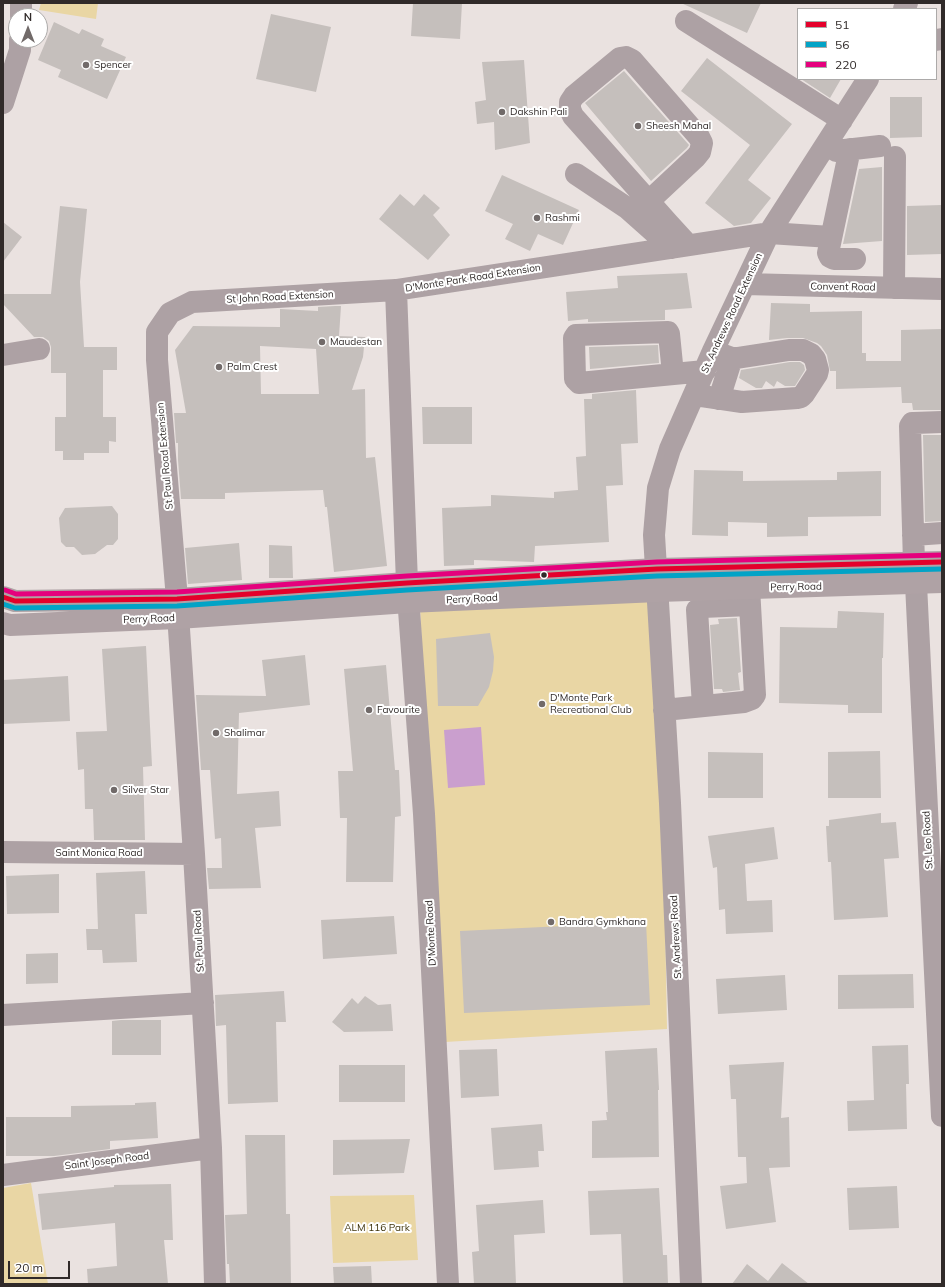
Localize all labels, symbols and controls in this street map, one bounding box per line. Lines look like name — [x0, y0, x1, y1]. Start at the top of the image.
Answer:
north arrow — [8, 8, 48, 48]
legend — [797, 8, 937, 80]
text: N — [24, 10, 32, 24]
text: 51 — [835, 17, 849, 32]
text: 56 — [835, 37, 849, 52]
text: 220 — [835, 57, 857, 72]
place label: Spencer — [94, 59, 131, 71]
marker: Spencer — [81, 60, 91, 70]
place label: Dakshin Pali — [510, 106, 567, 118]
marker: Dakshin Pali — [497, 107, 507, 117]
place label: Sheesh Mahal — [646, 120, 711, 132]
marker: Sheesh Mahal — [633, 121, 643, 131]
place label: Rashmi — [545, 212, 580, 224]
marker: Rashmi — [532, 213, 542, 223]
street label: St. Andrews Road Extension — [699, 251, 765, 375]
street label: D'Monte Park Road Extension — [404, 261, 542, 295]
street label: Convent Road — [810, 280, 876, 294]
street label: St John Road Extension — [226, 288, 334, 306]
place label: Maudestan — [330, 336, 382, 348]
marker: Maudestan — [317, 337, 327, 347]
place label: Palm Crest — [227, 361, 277, 373]
marker: Palm Crest — [214, 362, 224, 372]
street label: St Paul Road Extension — [154, 402, 176, 510]
unlabelled marker — [539, 570, 549, 580]
street label: Perry Road — [770, 581, 822, 593]
street label: Perry Road — [446, 592, 498, 606]
street label: Perry Road — [123, 612, 175, 626]
place label: D'Monte Park Recreational Club — [550, 692, 632, 716]
marker: D'Monte Park Recreational Club — [537, 699, 547, 709]
place label: Favourite — [377, 704, 420, 716]
marker: Favourite — [364, 705, 374, 715]
place label: Shalimar — [224, 727, 265, 739]
marker: Shalimar — [211, 728, 221, 738]
place label: Silver Star — [122, 784, 169, 796]
marker: Silver Star — [109, 785, 119, 795]
street label: St. Leo Road — [920, 811, 936, 869]
street label: Saint Monica Road — [55, 847, 143, 859]
street label: St. Andrews Road — [668, 895, 684, 979]
street label: D'Monte Road — [423, 900, 439, 966]
street label: St. Paul Road — [191, 910, 207, 972]
place label: Bandra Gymkhana — [559, 916, 646, 928]
marker: Bandra Gymkhana — [546, 917, 556, 927]
street label: Saint Joseph Road — [64, 1150, 150, 1172]
park label: ALM 116 Park — [344, 1222, 410, 1234]
scale bar — [10, 1253, 72, 1279]
text: 20 m — [15, 1260, 43, 1275]

